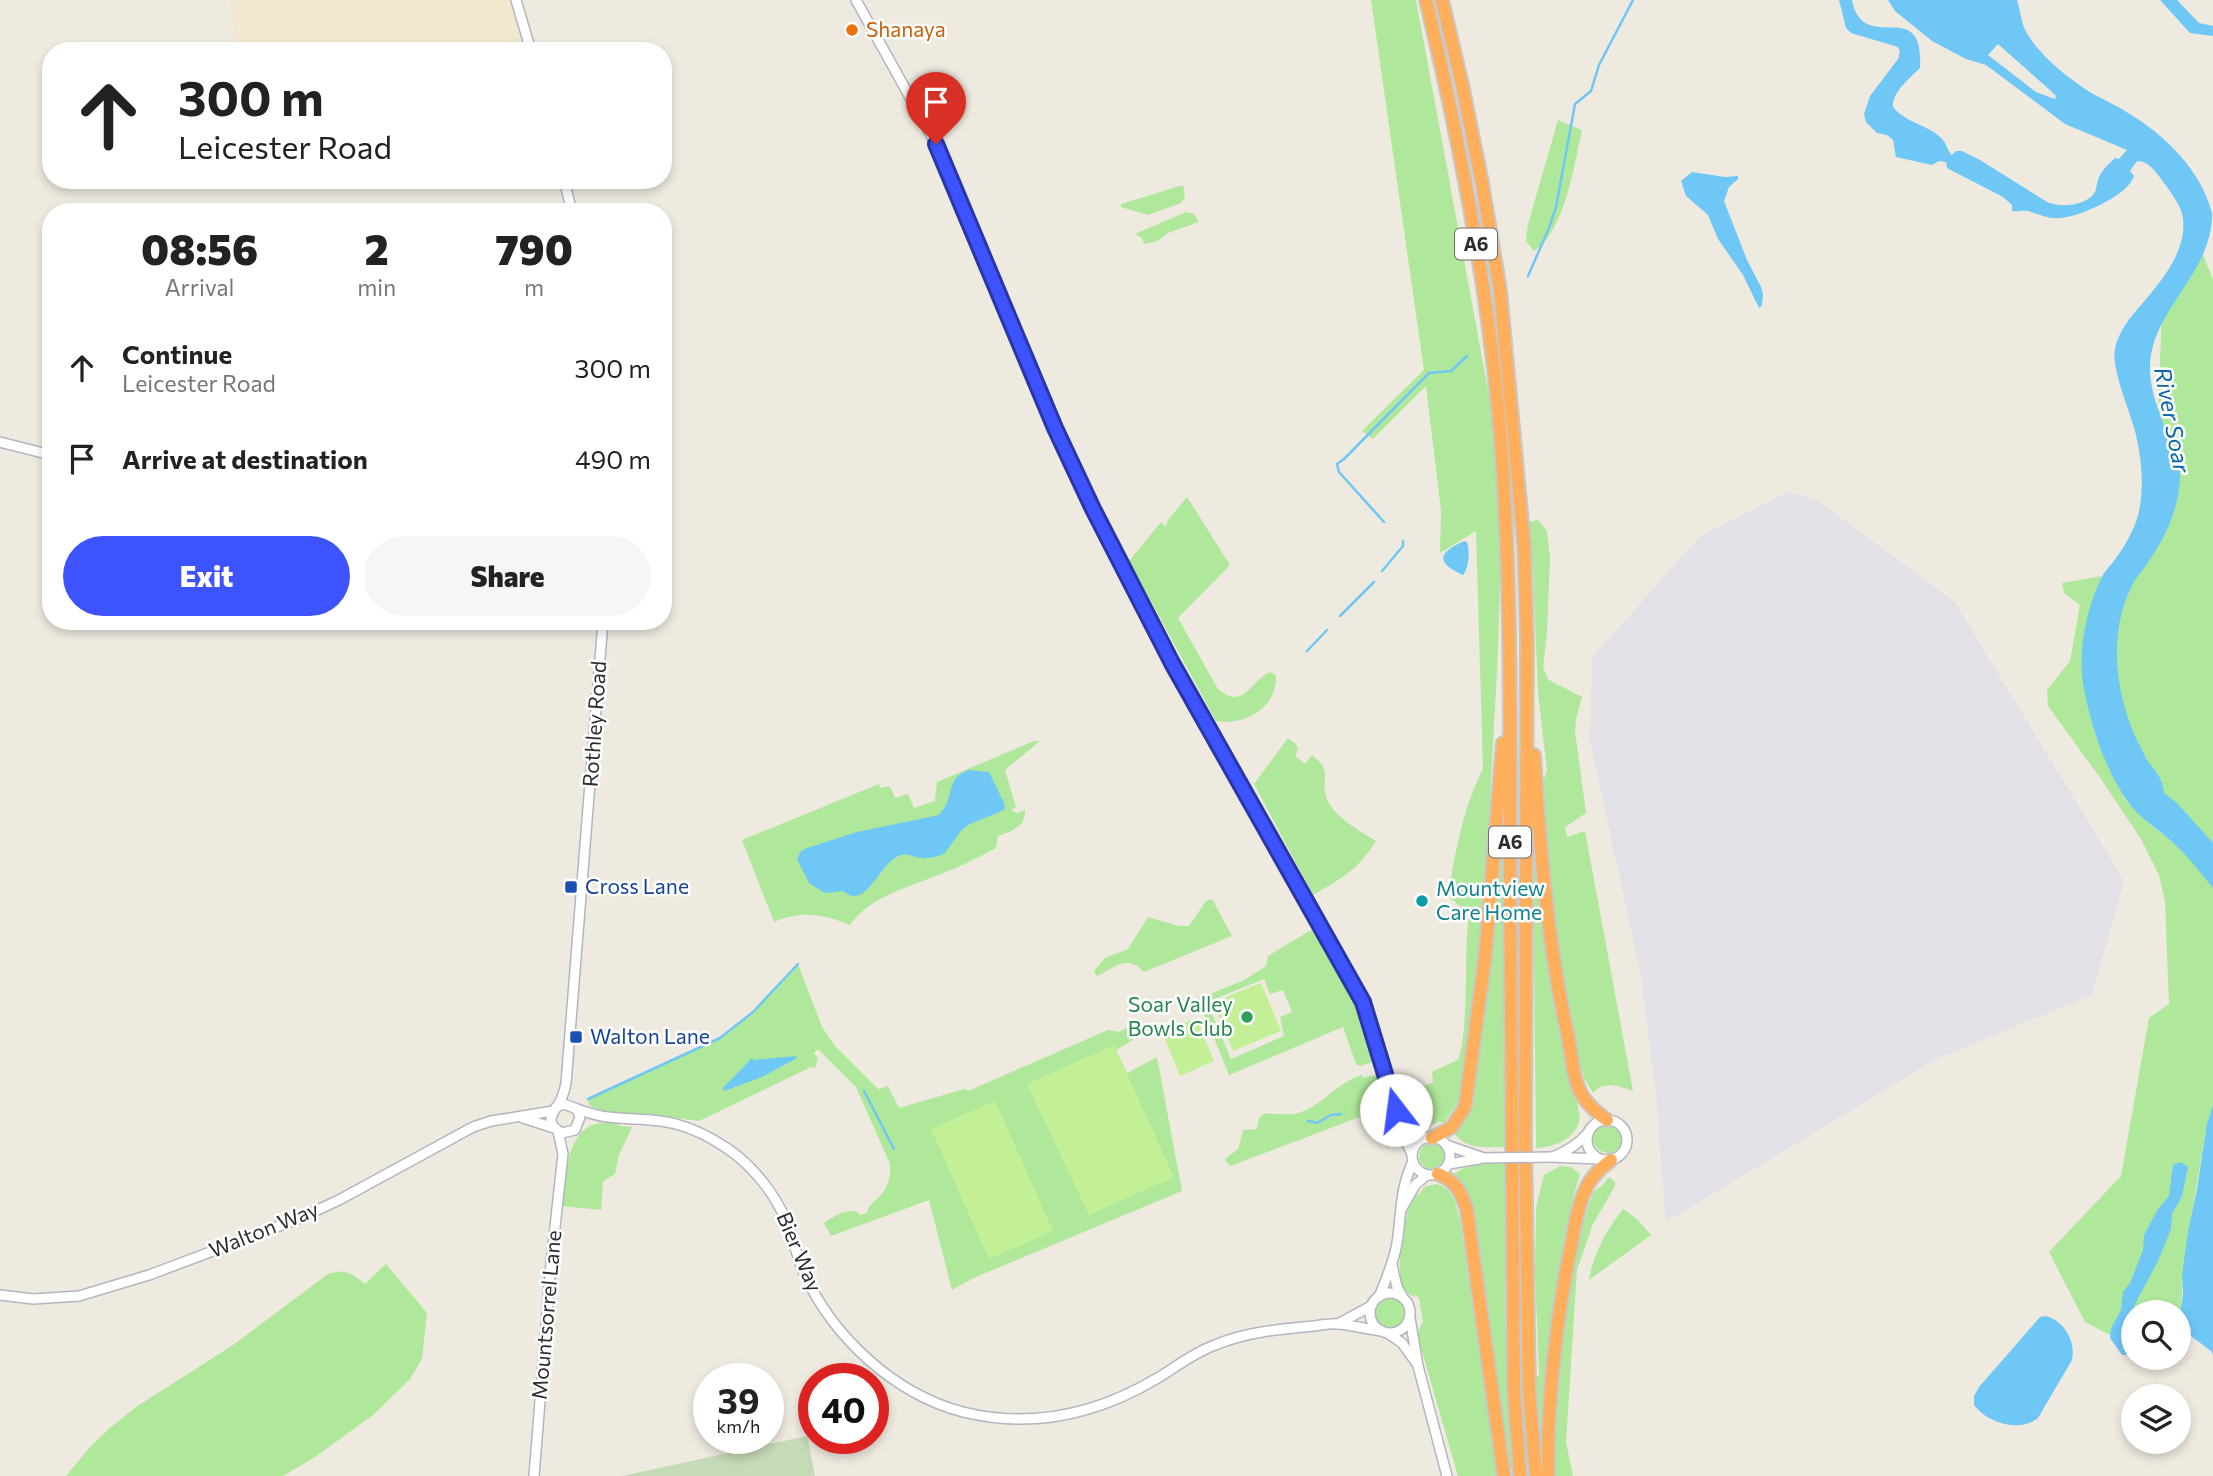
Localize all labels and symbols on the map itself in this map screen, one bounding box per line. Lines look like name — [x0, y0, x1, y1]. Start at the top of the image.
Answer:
place label: Shanaya — [866, 16, 946, 41]
marker: Shanaya — [844, 22, 860, 38]
pin — [906, 72, 966, 144]
road number: A6 — [1455, 228, 1497, 260]
water label: River Soar — [2149, 365, 2197, 476]
street label: Rothley Road — [577, 660, 610, 788]
road number: A6 — [1489, 827, 1531, 858]
place label: Cross Lane — [585, 873, 689, 898]
place label: Mountview Care Home — [1436, 875, 1545, 924]
marker: Cross Lane — [563, 879, 579, 895]
marker: Mountview Care Home — [1414, 893, 1430, 909]
place label: Soar Valley Bowls Club — [1128, 991, 1233, 1040]
marker: Soar Valley Bowls Club — [1239, 1009, 1255, 1025]
place label: Walton Lane — [590, 1023, 710, 1048]
marker: Walton Lane — [568, 1029, 584, 1045]
position arrow — [1359, 1073, 1433, 1147]
street label: Walton Way — [205, 1195, 322, 1262]
street label: Bier Way — [772, 1208, 828, 1295]
street label: Mountsorrel Lane — [526, 1229, 565, 1401]
speed limit sign: 40 — [798, 1363, 889, 1454]

